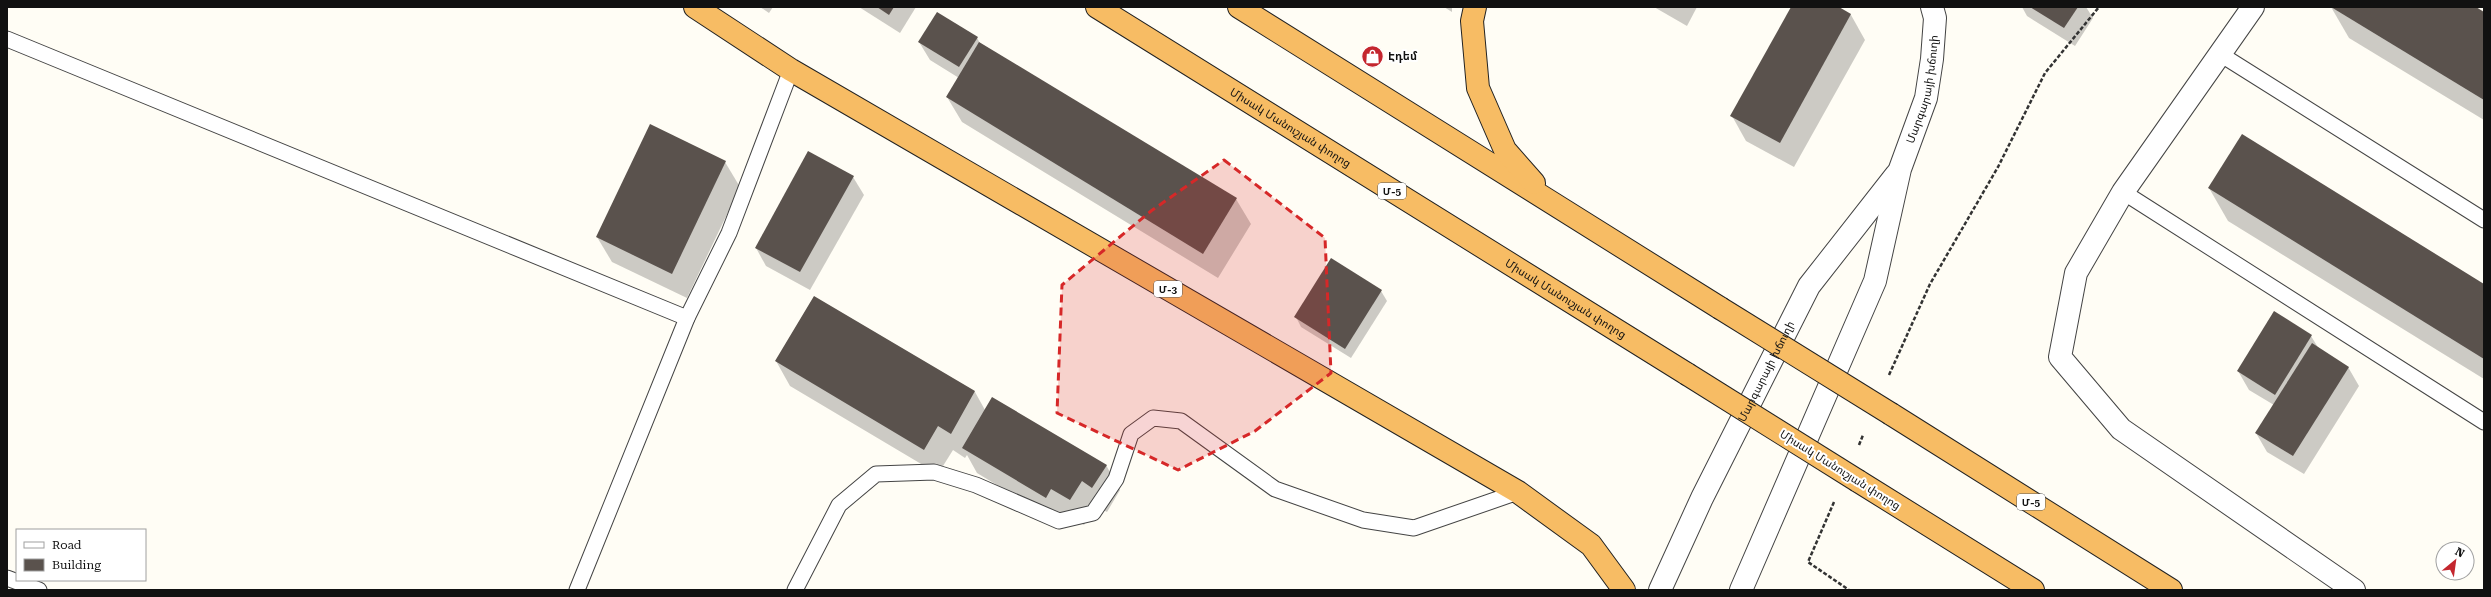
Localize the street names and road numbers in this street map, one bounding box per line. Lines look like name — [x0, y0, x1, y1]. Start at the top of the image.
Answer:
street label: Մարգարայի խճուղի — [1903, 35, 1940, 145]
street label: Միսակ Մանուշյան փողոց — [1228, 85, 1353, 170]
road number: Մ-5 — [1378, 183, 1406, 199]
street label: Միսակ Մանուշյան փողոց — [1503, 256, 1629, 341]
road number: Մ-3 — [1154, 281, 1182, 297]
street label: Մարգարայի խճուղի — [1735, 319, 1797, 424]
street label: Միսակ Մանուշյան փողոց — [1777, 427, 1903, 513]
road number: Մ-5 — [2017, 494, 2045, 510]

